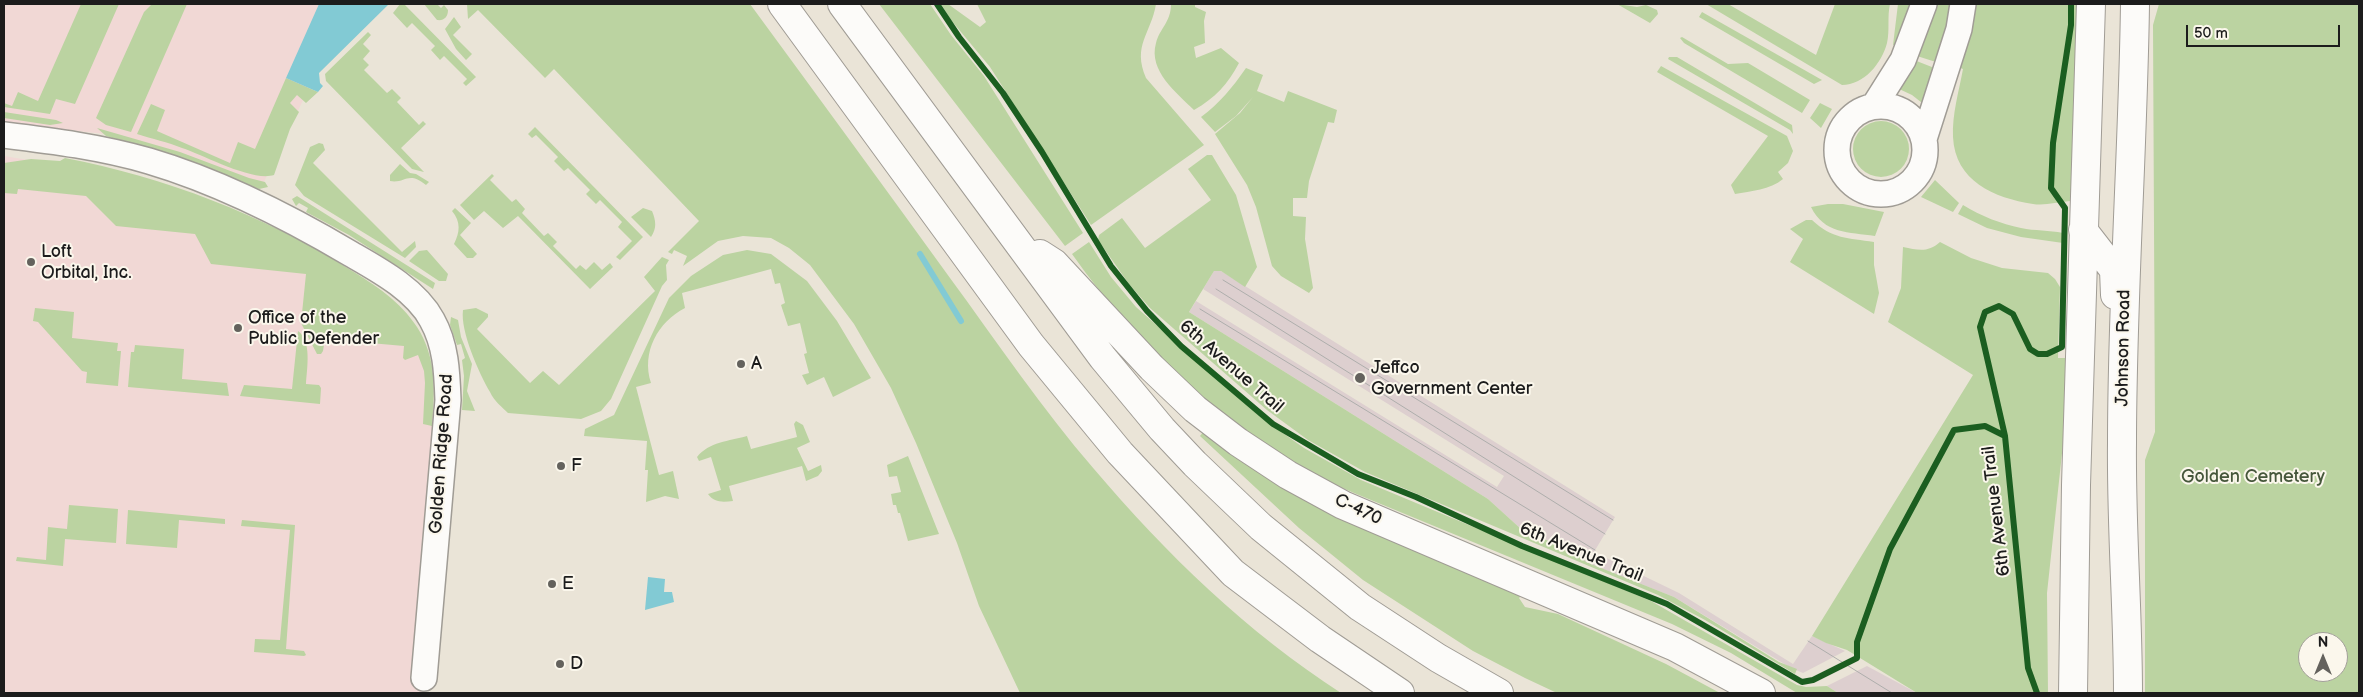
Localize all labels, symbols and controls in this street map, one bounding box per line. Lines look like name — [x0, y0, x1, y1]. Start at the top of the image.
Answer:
scale bar — [2188, 15, 2342, 47]
text: 50 m — [2194, 24, 2228, 43]
place label: Loft Orbital, Inc. — [41, 241, 132, 284]
marker: Loft Orbital, Inc. — [25, 256, 37, 268]
street label: Johnson Road — [2112, 289, 2136, 407]
place label: Office of the Public Defender — [248, 307, 379, 350]
street label: 6th Avenue Trail — [1174, 316, 1288, 418]
marker: Office of the Public Defender — [232, 322, 244, 334]
place label: A — [751, 353, 762, 375]
place label: Jeffco Government Center — [1371, 357, 1532, 399]
marker: A — [735, 358, 747, 370]
marker: Jeffco Government Center — [1353, 371, 1367, 385]
street label: Golden Ridge Road — [426, 373, 458, 535]
street label: 6th Avenue Trail — [1978, 445, 2016, 577]
place label: F — [571, 455, 582, 477]
marker: F — [555, 460, 567, 472]
park label: Golden Cemetery — [2181, 466, 2325, 488]
street label: C-470 — [1331, 490, 1385, 530]
street label: 6th Avenue Trail — [1516, 518, 1646, 588]
place label: E — [562, 573, 574, 595]
marker: E — [546, 578, 558, 590]
north arrow — [2298, 632, 2348, 682]
text: N — [2318, 634, 2328, 651]
place label: D — [570, 653, 583, 675]
marker: D — [554, 658, 566, 670]

